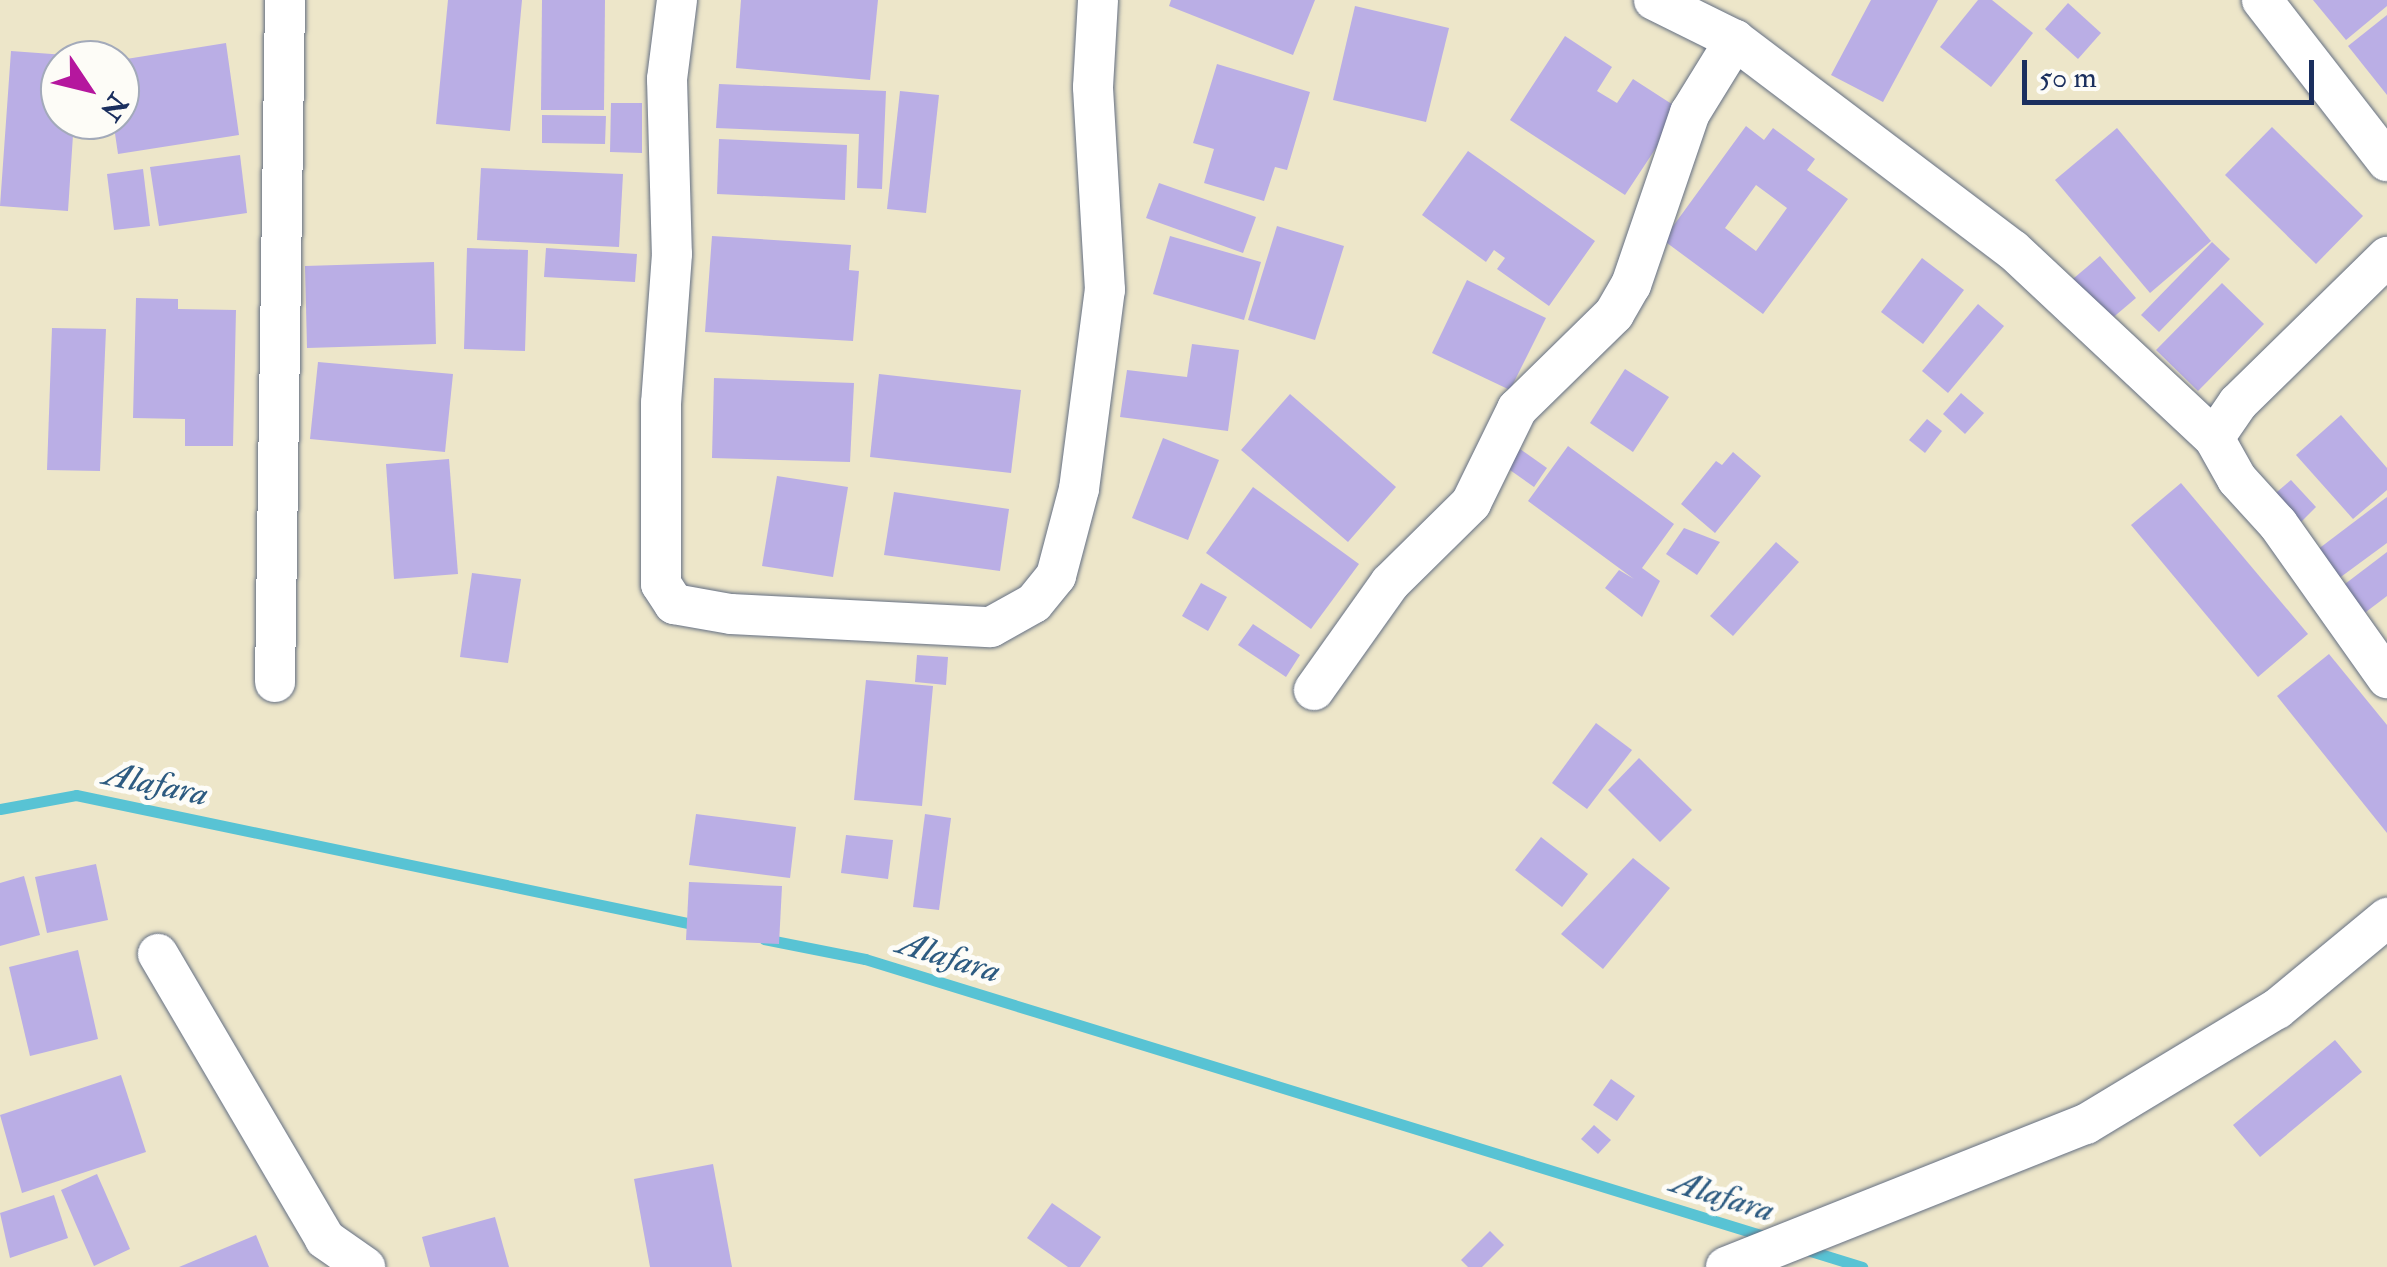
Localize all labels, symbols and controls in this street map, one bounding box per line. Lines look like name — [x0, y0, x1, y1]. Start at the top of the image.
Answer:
north arrow — [40, 40, 140, 140]
scale bar — [2027, 40, 2320, 102]
text: 50 m — [2039, 59, 2097, 96]
text: N — [92, 86, 135, 127]
water label: Alafara — [100, 752, 212, 816]
water label: Alafara — [892, 922, 1006, 992]
water label: Alafara — [1666, 1161, 1780, 1231]

